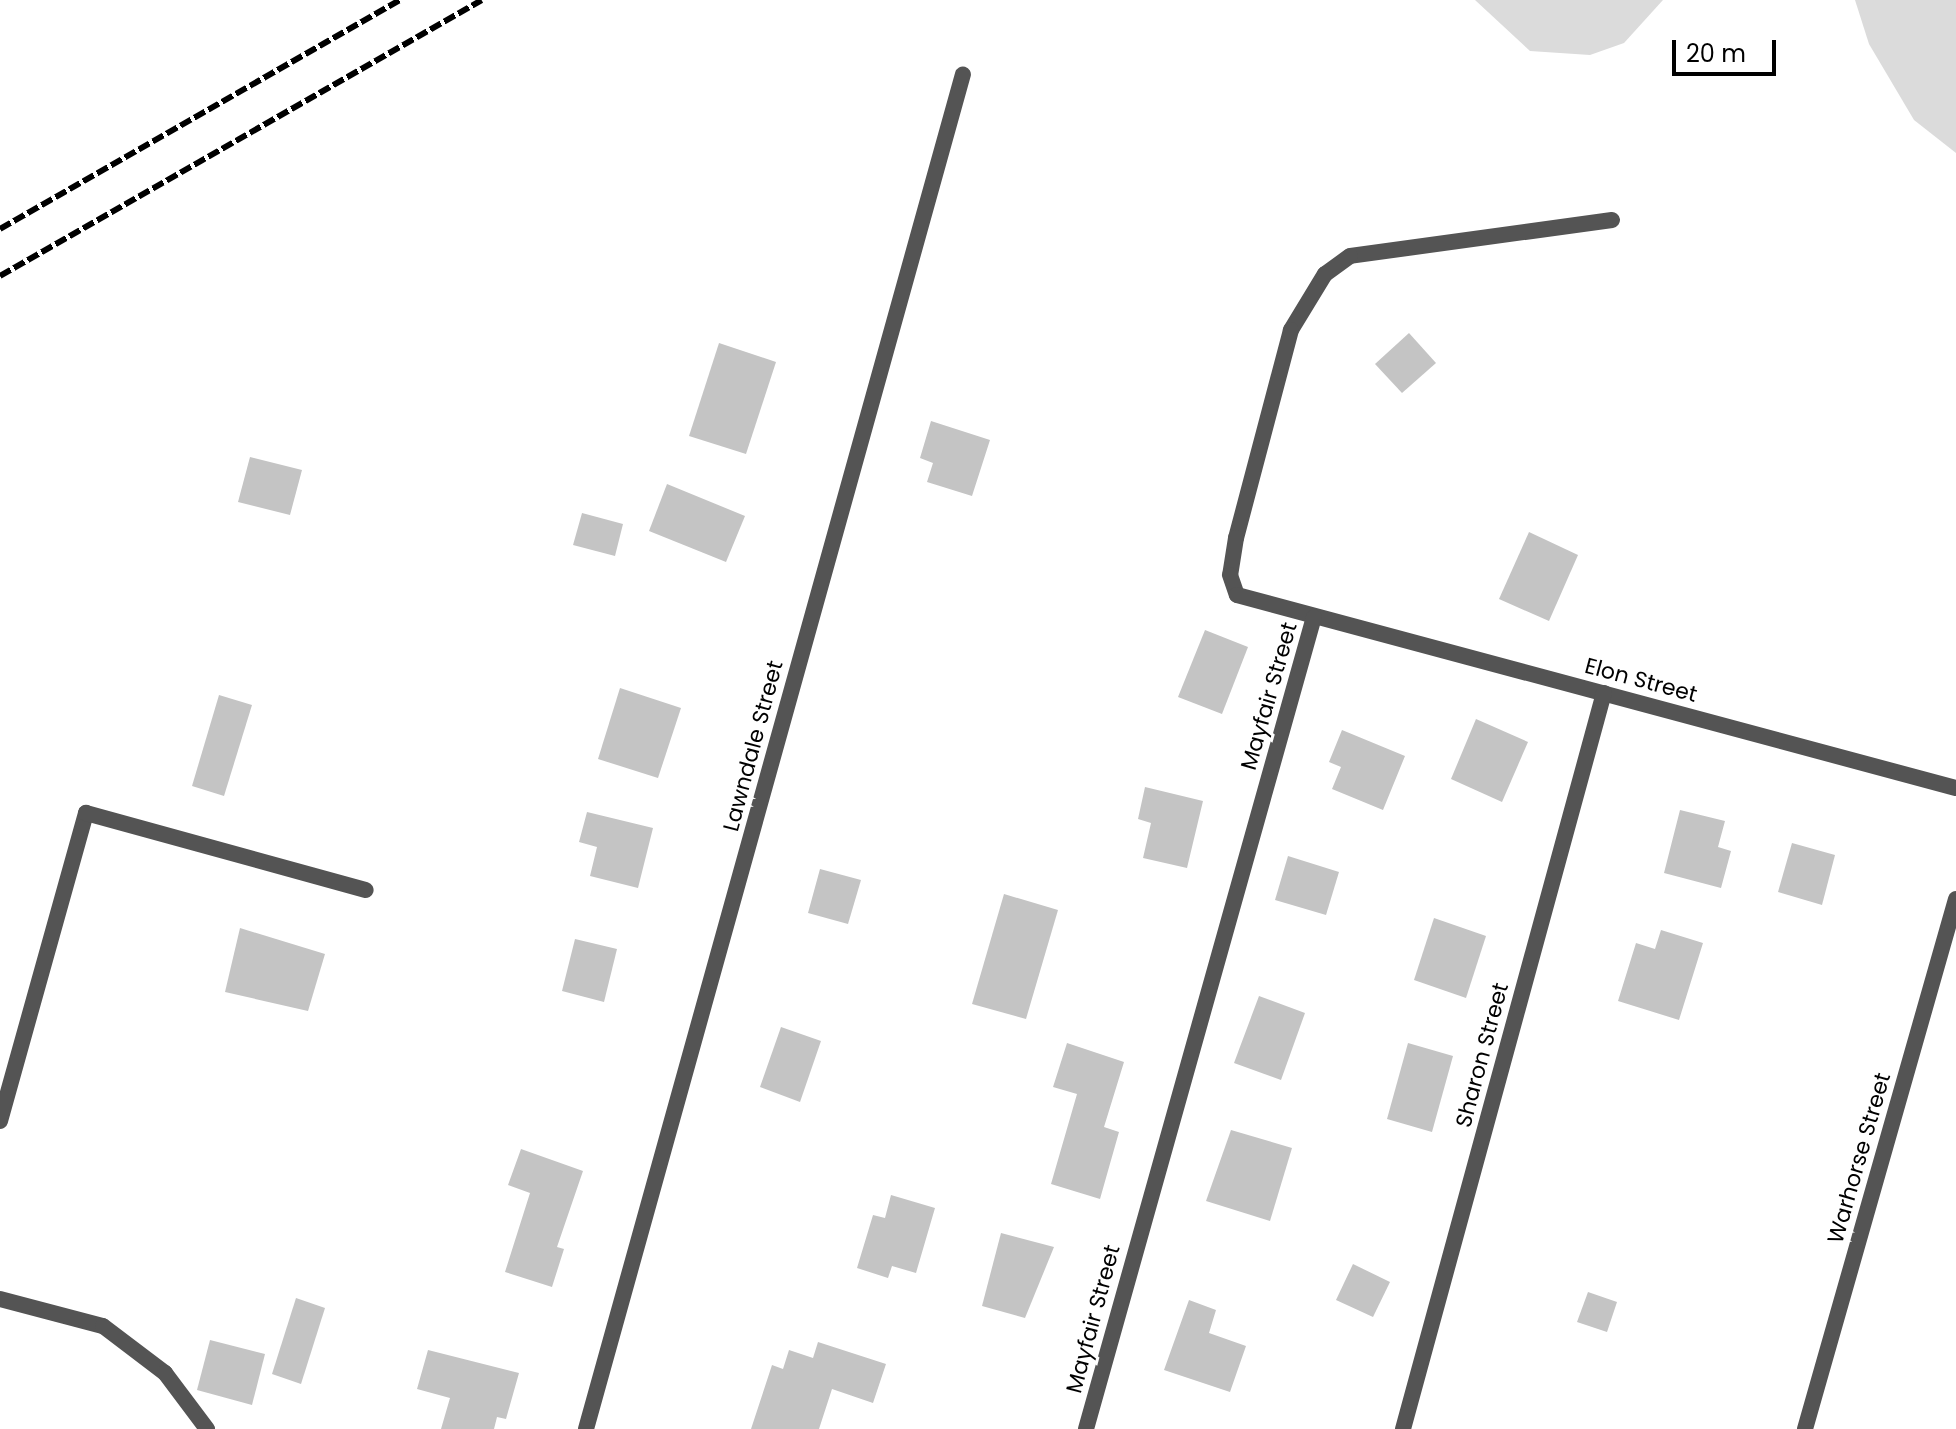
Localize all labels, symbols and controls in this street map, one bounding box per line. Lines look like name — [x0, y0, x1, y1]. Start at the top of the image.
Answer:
scale bar — [1676, 24, 1780, 74]
text: 20 m — [1686, 37, 1746, 70]
street label: Mayfair Street — [1235, 619, 1303, 773]
street label: Elon Street — [1582, 652, 1700, 708]
street label: Lawndale Street — [718, 658, 788, 834]
street label: Sharon Street — [1450, 980, 1514, 1130]
street label: Warhorse Street — [1822, 1070, 1896, 1246]
street label: Mayfair Street — [1061, 1242, 1125, 1396]

